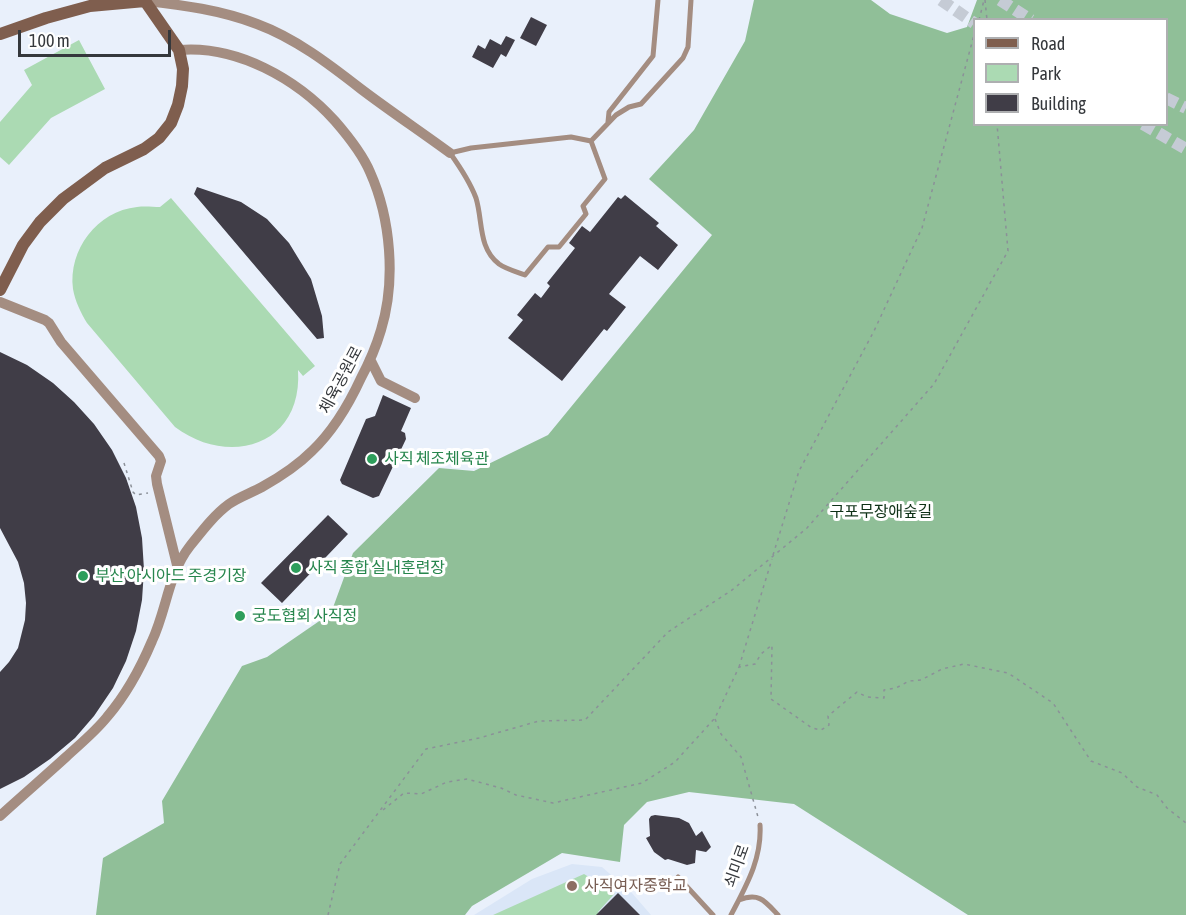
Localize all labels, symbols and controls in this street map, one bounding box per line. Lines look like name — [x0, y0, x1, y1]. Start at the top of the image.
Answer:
scale bar — [21, 18, 174, 56]
legend — [973, 18, 1168, 126]
text: 100 m — [29, 30, 70, 51]
text: Road — [1031, 33, 1065, 54]
text: Park — [1031, 63, 1061, 84]
text: Building — [1031, 93, 1086, 114]
street label: 체육공원로 — [315, 343, 367, 417]
place label: 사직 체조체육관 — [384, 449, 489, 469]
marker: 사직 체조체육관 — [365, 452, 379, 466]
park label: 구포무장애숲길 — [829, 502, 933, 522]
place label: 사직 종합 실내훈련장 — [308, 558, 445, 578]
marker: 사직 종합 실내훈련장 — [289, 561, 303, 575]
place label: 부산 아시아드 주경기장 — [95, 566, 247, 586]
marker: 부산 아시아드 주경기장 — [76, 569, 90, 583]
place label: 궁도협회 사직정 — [252, 606, 357, 626]
marker: 궁도협회 사직정 — [233, 609, 247, 623]
street label: 쇠미로 — [720, 842, 754, 890]
place label: 사직여자중학교 — [584, 876, 687, 896]
marker: 사직여자중학교 — [565, 879, 579, 893]

